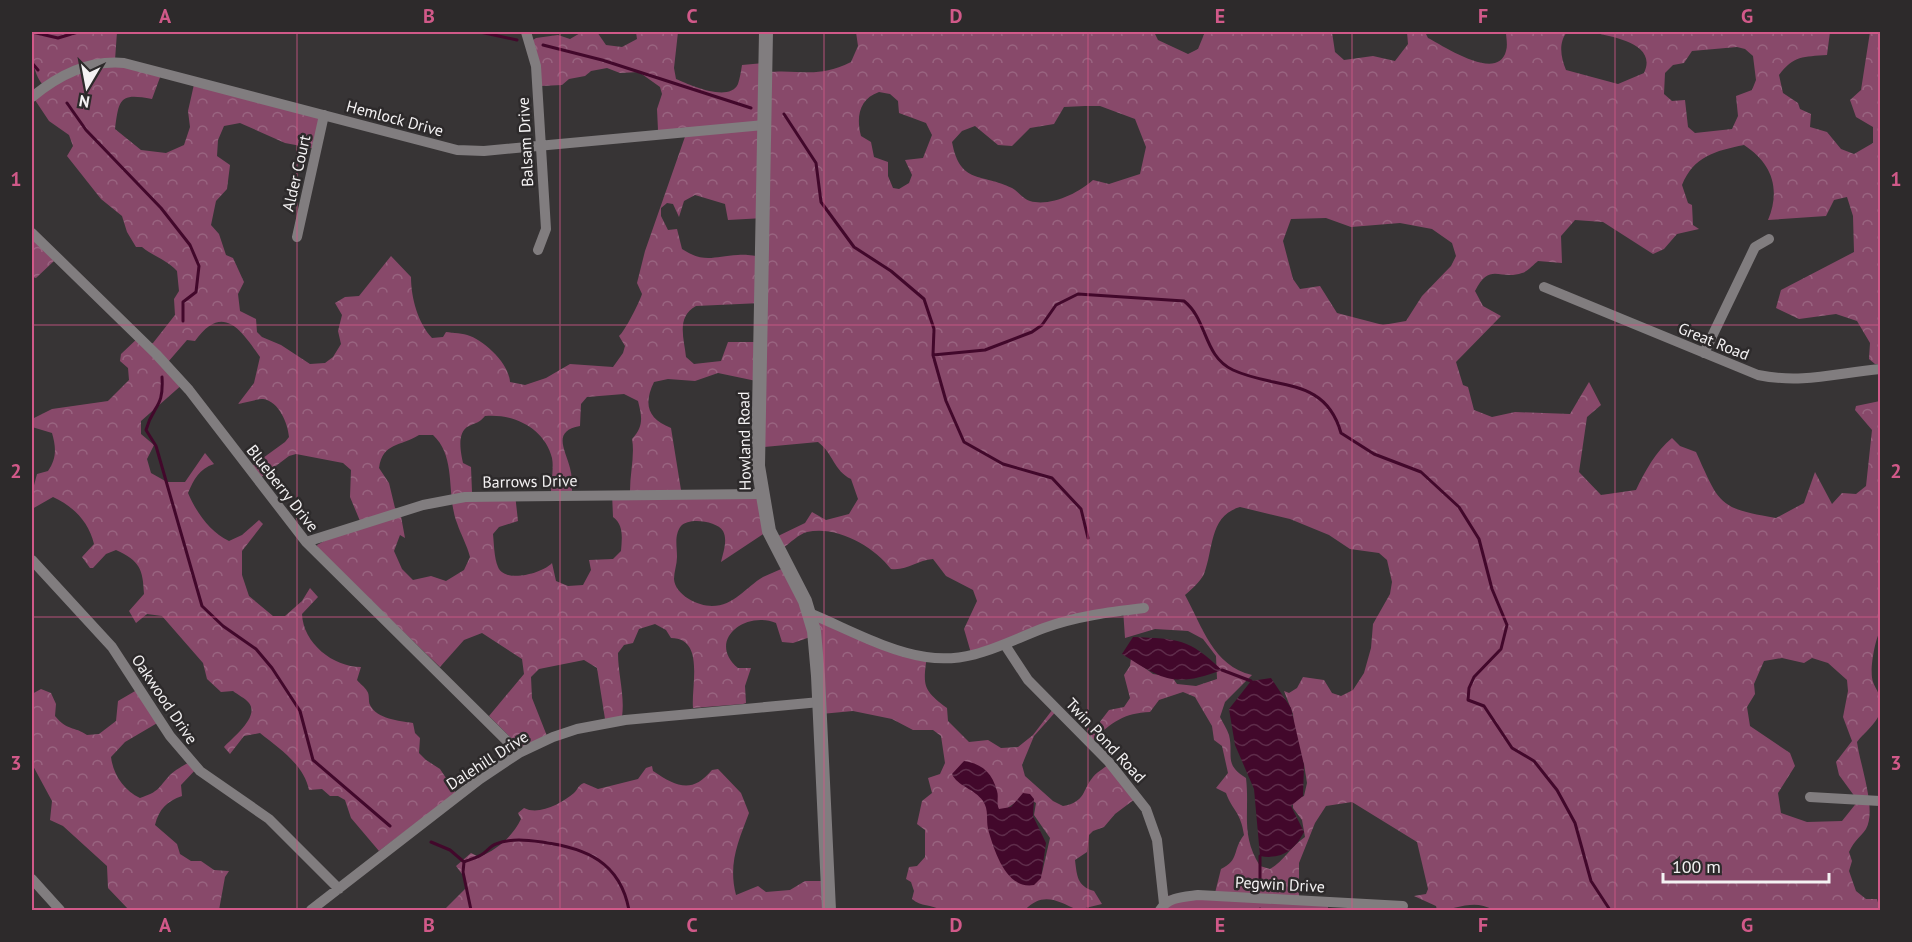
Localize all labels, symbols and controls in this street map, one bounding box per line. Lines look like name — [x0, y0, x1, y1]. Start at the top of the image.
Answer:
text: A — [159, 3, 172, 29]
text: B — [423, 3, 435, 29]
text: C — [686, 3, 698, 29]
text: D — [950, 3, 963, 29]
text: E — [1215, 3, 1225, 29]
text: F — [1478, 3, 1488, 29]
text: G — [1741, 3, 1753, 29]
north arrow — [57, 57, 117, 117]
text: N — [77, 91, 91, 113]
street label: Hemlock Drive — [344, 95, 446, 141]
street label: Balsam Drive — [513, 97, 537, 187]
street label: Alder Court — [278, 132, 315, 213]
text: 1 — [10, 166, 22, 192]
text: 1 — [1890, 166, 1902, 192]
street label: Great Road — [1676, 318, 1752, 364]
street label: Howland Road — [733, 391, 755, 491]
street label: Blueberry Drive — [243, 440, 323, 536]
text: 2 — [10, 458, 22, 484]
text: 2 — [1890, 458, 1902, 484]
street label: Barrows Drive — [482, 470, 578, 492]
street label: Oakwood Drive — [128, 650, 202, 748]
street label: Twin Pond Road — [1062, 694, 1150, 786]
street label: Dalehill Drive — [442, 726, 532, 794]
text: 3 — [10, 750, 22, 776]
text: 3 — [1890, 750, 1902, 776]
scale bar — [1663, 846, 1830, 884]
text: 100 m — [1672, 855, 1721, 878]
street label: Pegwin Drive — [1235, 872, 1325, 896]
text: A — [159, 912, 172, 938]
text: B — [423, 912, 435, 938]
text: C — [686, 912, 698, 938]
text: D — [950, 912, 963, 938]
text: E — [1215, 912, 1225, 938]
text: F — [1478, 912, 1488, 938]
text: G — [1741, 912, 1753, 938]

